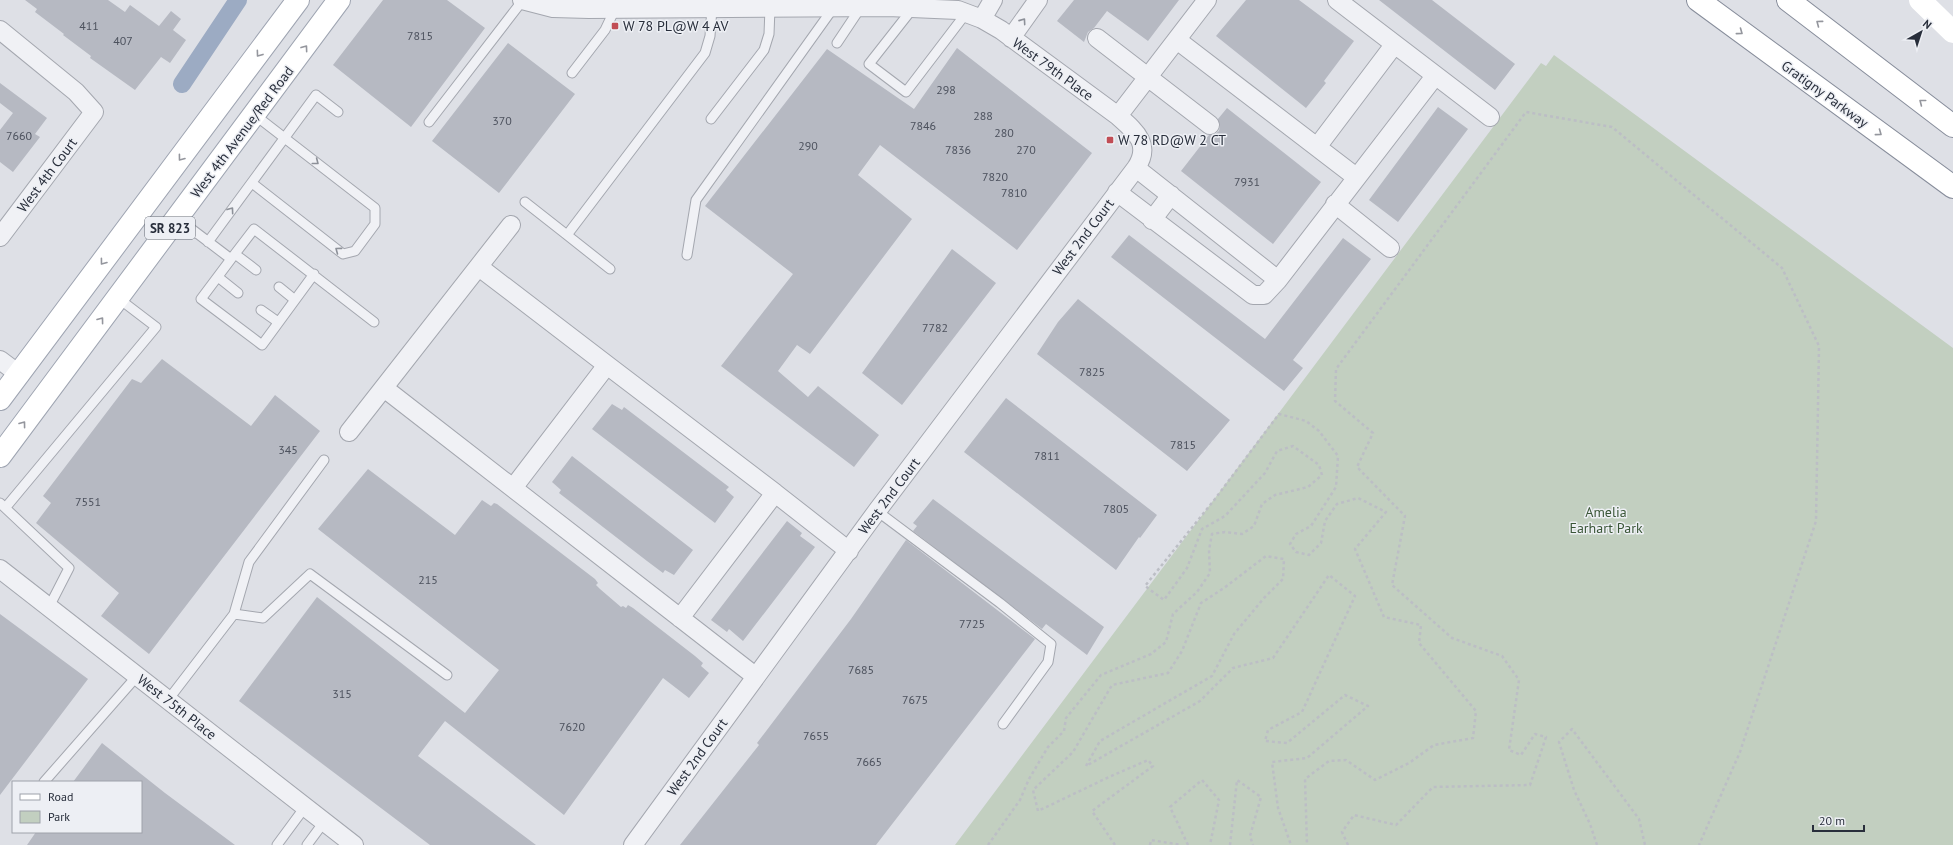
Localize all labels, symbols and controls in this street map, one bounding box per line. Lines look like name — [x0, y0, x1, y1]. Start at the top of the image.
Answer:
north arrow — [1901, 12, 1941, 52]
place label: W 78 PL@W 4 AV — [623, 17, 728, 35]
text: N — [1920, 17, 1935, 32]
house number: 411 — [79, 18, 99, 33]
one-way arrow — [1018, 18, 1025, 25]
marker: W 78 PL@W 4 AV — [610, 21, 620, 31]
one-way arrow — [1816, 21, 1823, 28]
one-way arrow — [1736, 27, 1743, 35]
house number: 7815 — [407, 28, 433, 43]
house number: 407 — [113, 33, 133, 48]
street label: West 79th Place — [1009, 34, 1097, 104]
one-way arrow — [300, 45, 307, 52]
one-way arrow — [256, 50, 264, 57]
street label: Gratigny Parkway — [1778, 56, 1872, 132]
street label: West 4th Avenue/Red Road — [187, 63, 297, 201]
house number: 298 — [936, 82, 956, 97]
one-way arrow — [1920, 99, 1927, 106]
house number: 288 — [973, 108, 993, 123]
house number: 370 — [492, 113, 512, 128]
house number: 7846 — [910, 118, 936, 133]
house number: 280 — [994, 125, 1014, 140]
house number: 7660 — [6, 128, 33, 143]
one-way arrow — [1875, 128, 1882, 136]
place label: W 78 RD@W 2 CT — [1118, 131, 1226, 149]
street label: West 4th Court — [13, 134, 81, 216]
marker: W 78 RD@W 2 CT — [1105, 135, 1115, 145]
house number: 290 — [798, 138, 818, 153]
house number: 7836 — [945, 142, 971, 157]
house number: 270 — [1016, 142, 1036, 157]
one-way arrow — [179, 154, 186, 161]
one-way arrow — [311, 157, 318, 164]
house number: 7820 — [982, 169, 1009, 184]
house number: 7931 — [1234, 174, 1260, 189]
house number: 7810 — [1001, 185, 1028, 200]
street label: West 2nd Court — [1048, 195, 1118, 279]
one-way arrow — [227, 208, 234, 215]
road number: SR 823 — [145, 217, 195, 239]
one-way arrow — [335, 247, 342, 255]
one-way arrow — [101, 258, 108, 265]
one-way arrow — [96, 318, 103, 325]
house number: 7782 — [922, 320, 948, 335]
house number: 7825 — [1079, 364, 1105, 379]
one-way arrow — [18, 422, 25, 429]
house number: 7815 — [1170, 437, 1196, 452]
house number: 345 — [278, 442, 298, 457]
house number: 7811 — [1034, 448, 1060, 463]
street label: West 2nd Court — [854, 454, 924, 538]
house number: 7551 — [75, 494, 101, 509]
house number: 7805 — [1103, 501, 1129, 516]
park label: Amelia Earhart Park — [1569, 503, 1643, 537]
house number: 215 — [418, 572, 438, 587]
house number: 7725 — [959, 616, 985, 631]
house number: 7685 — [848, 662, 874, 677]
street label: West 75th Place — [134, 670, 220, 744]
house number: 315 — [332, 686, 352, 701]
house number: 7675 — [902, 692, 928, 707]
street label: West 2nd Court — [663, 714, 731, 799]
house number: 7620 — [559, 719, 586, 734]
house number: 7655 — [803, 728, 829, 743]
house number: 7665 — [856, 754, 882, 769]
legend — [12, 781, 142, 833]
text: Road — [48, 789, 73, 804]
scale bar — [1813, 807, 1864, 833]
text: Park — [48, 809, 70, 824]
text: 20 m — [1819, 813, 1845, 828]

